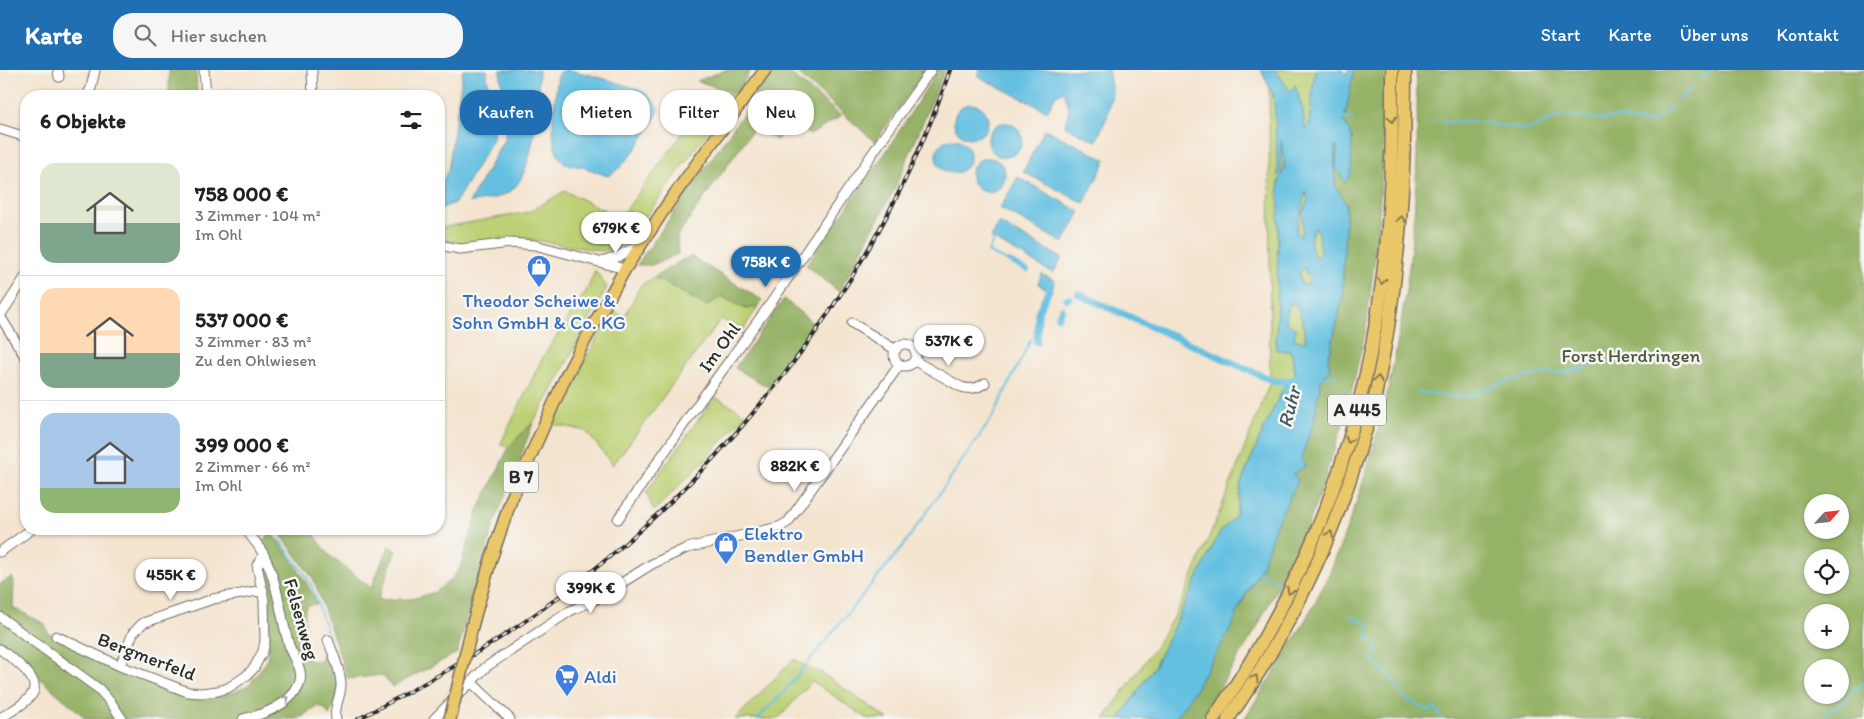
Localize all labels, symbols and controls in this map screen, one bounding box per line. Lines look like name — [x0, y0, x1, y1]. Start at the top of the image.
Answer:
search box — [113, 13, 463, 58]
text: Karte — [25, 21, 83, 50]
icon: search — [131, 21, 159, 49]
text: Hier suchen — [171, 24, 267, 47]
text: Start — [1541, 24, 1580, 46]
text: Karte — [1608, 24, 1652, 46]
text: Über uns — [1680, 24, 1749, 46]
text: Kontakt — [1777, 24, 1839, 46]
chip: Kaufen — [460, 90, 552, 135]
chip: Mieten — [562, 90, 650, 135]
chip: Filter — [660, 90, 738, 135]
chip: Neu — [748, 90, 814, 135]
icon: filters — [397, 106, 425, 134]
text: 6 Objekte — [40, 108, 126, 133]
one-way arrow — [1387, 115, 1397, 123]
text: 758 000 € — [195, 181, 288, 206]
icon: home — [80, 183, 140, 243]
text: 3 Zimmer · 104 m² — [195, 206, 321, 225]
pin: 679K € — [575, 212, 657, 254]
one-way arrow — [1395, 214, 1406, 222]
text: 679K € — [592, 218, 640, 237]
text: Im Ohl — [195, 225, 242, 244]
pin: 758K € — [725, 246, 807, 288]
text: 758K € — [742, 252, 790, 271]
shop icon: Theodor Scheiwe & Sohn GmbH & Co. KG — [526, 254, 552, 288]
one-way arrow — [1377, 277, 1388, 285]
place label: Theodor Scheiwe & Sohn GmbH & Co. KG — [452, 289, 626, 334]
text: 537 000 € — [195, 307, 288, 332]
icon: home — [80, 308, 140, 368]
street label: Im Ohl — [694, 317, 746, 377]
pin: 537K € — [908, 324, 990, 367]
text: 537K € — [925, 331, 973, 350]
text: 3 Zimmer · 83 m² — [195, 332, 311, 351]
park label: Forst Herdringen — [1562, 344, 1701, 367]
text: Zu den Ohlwiesen — [195, 351, 316, 370]
one-way arrow — [1373, 375, 1383, 384]
water label: Ruhr — [1272, 382, 1306, 430]
road number: A 445 — [1328, 394, 1386, 426]
text: 399 000 € — [195, 432, 289, 457]
icon: home — [80, 433, 140, 493]
one-way arrow — [1345, 435, 1355, 443]
pin: 882K € — [754, 450, 836, 492]
text: 882K € — [771, 456, 819, 475]
text: 2 Zimmer · 66 m² — [195, 457, 311, 476]
road number: B 7 — [504, 462, 538, 492]
text: Im Ohl — [195, 476, 242, 495]
north arrow — [1804, 494, 1849, 539]
map controls — [1804, 494, 1849, 704]
place label: Elektro Bendler GmbH — [744, 522, 864, 567]
one-way arrow — [1323, 530, 1334, 539]
shop icon: Elektro Bendler GmbH — [713, 531, 739, 565]
button: locate — [1804, 549, 1849, 594]
pin: 455K € — [130, 558, 212, 601]
text: 455K € — [146, 565, 196, 584]
pin: 399K € — [550, 572, 632, 614]
street label: Felsenweg — [279, 576, 324, 663]
text: 399K € — [567, 578, 615, 597]
one-way arrow — [1286, 586, 1296, 595]
button: + — [1804, 604, 1849, 649]
street label: Bergmerfeld — [94, 627, 200, 686]
button: − — [1804, 659, 1849, 704]
supermarket icon: Aldi — [554, 663, 580, 697]
place label: Aldi — [584, 665, 617, 688]
one-way arrow — [1249, 675, 1259, 684]
one-way arrow — [281, 696, 290, 705]

